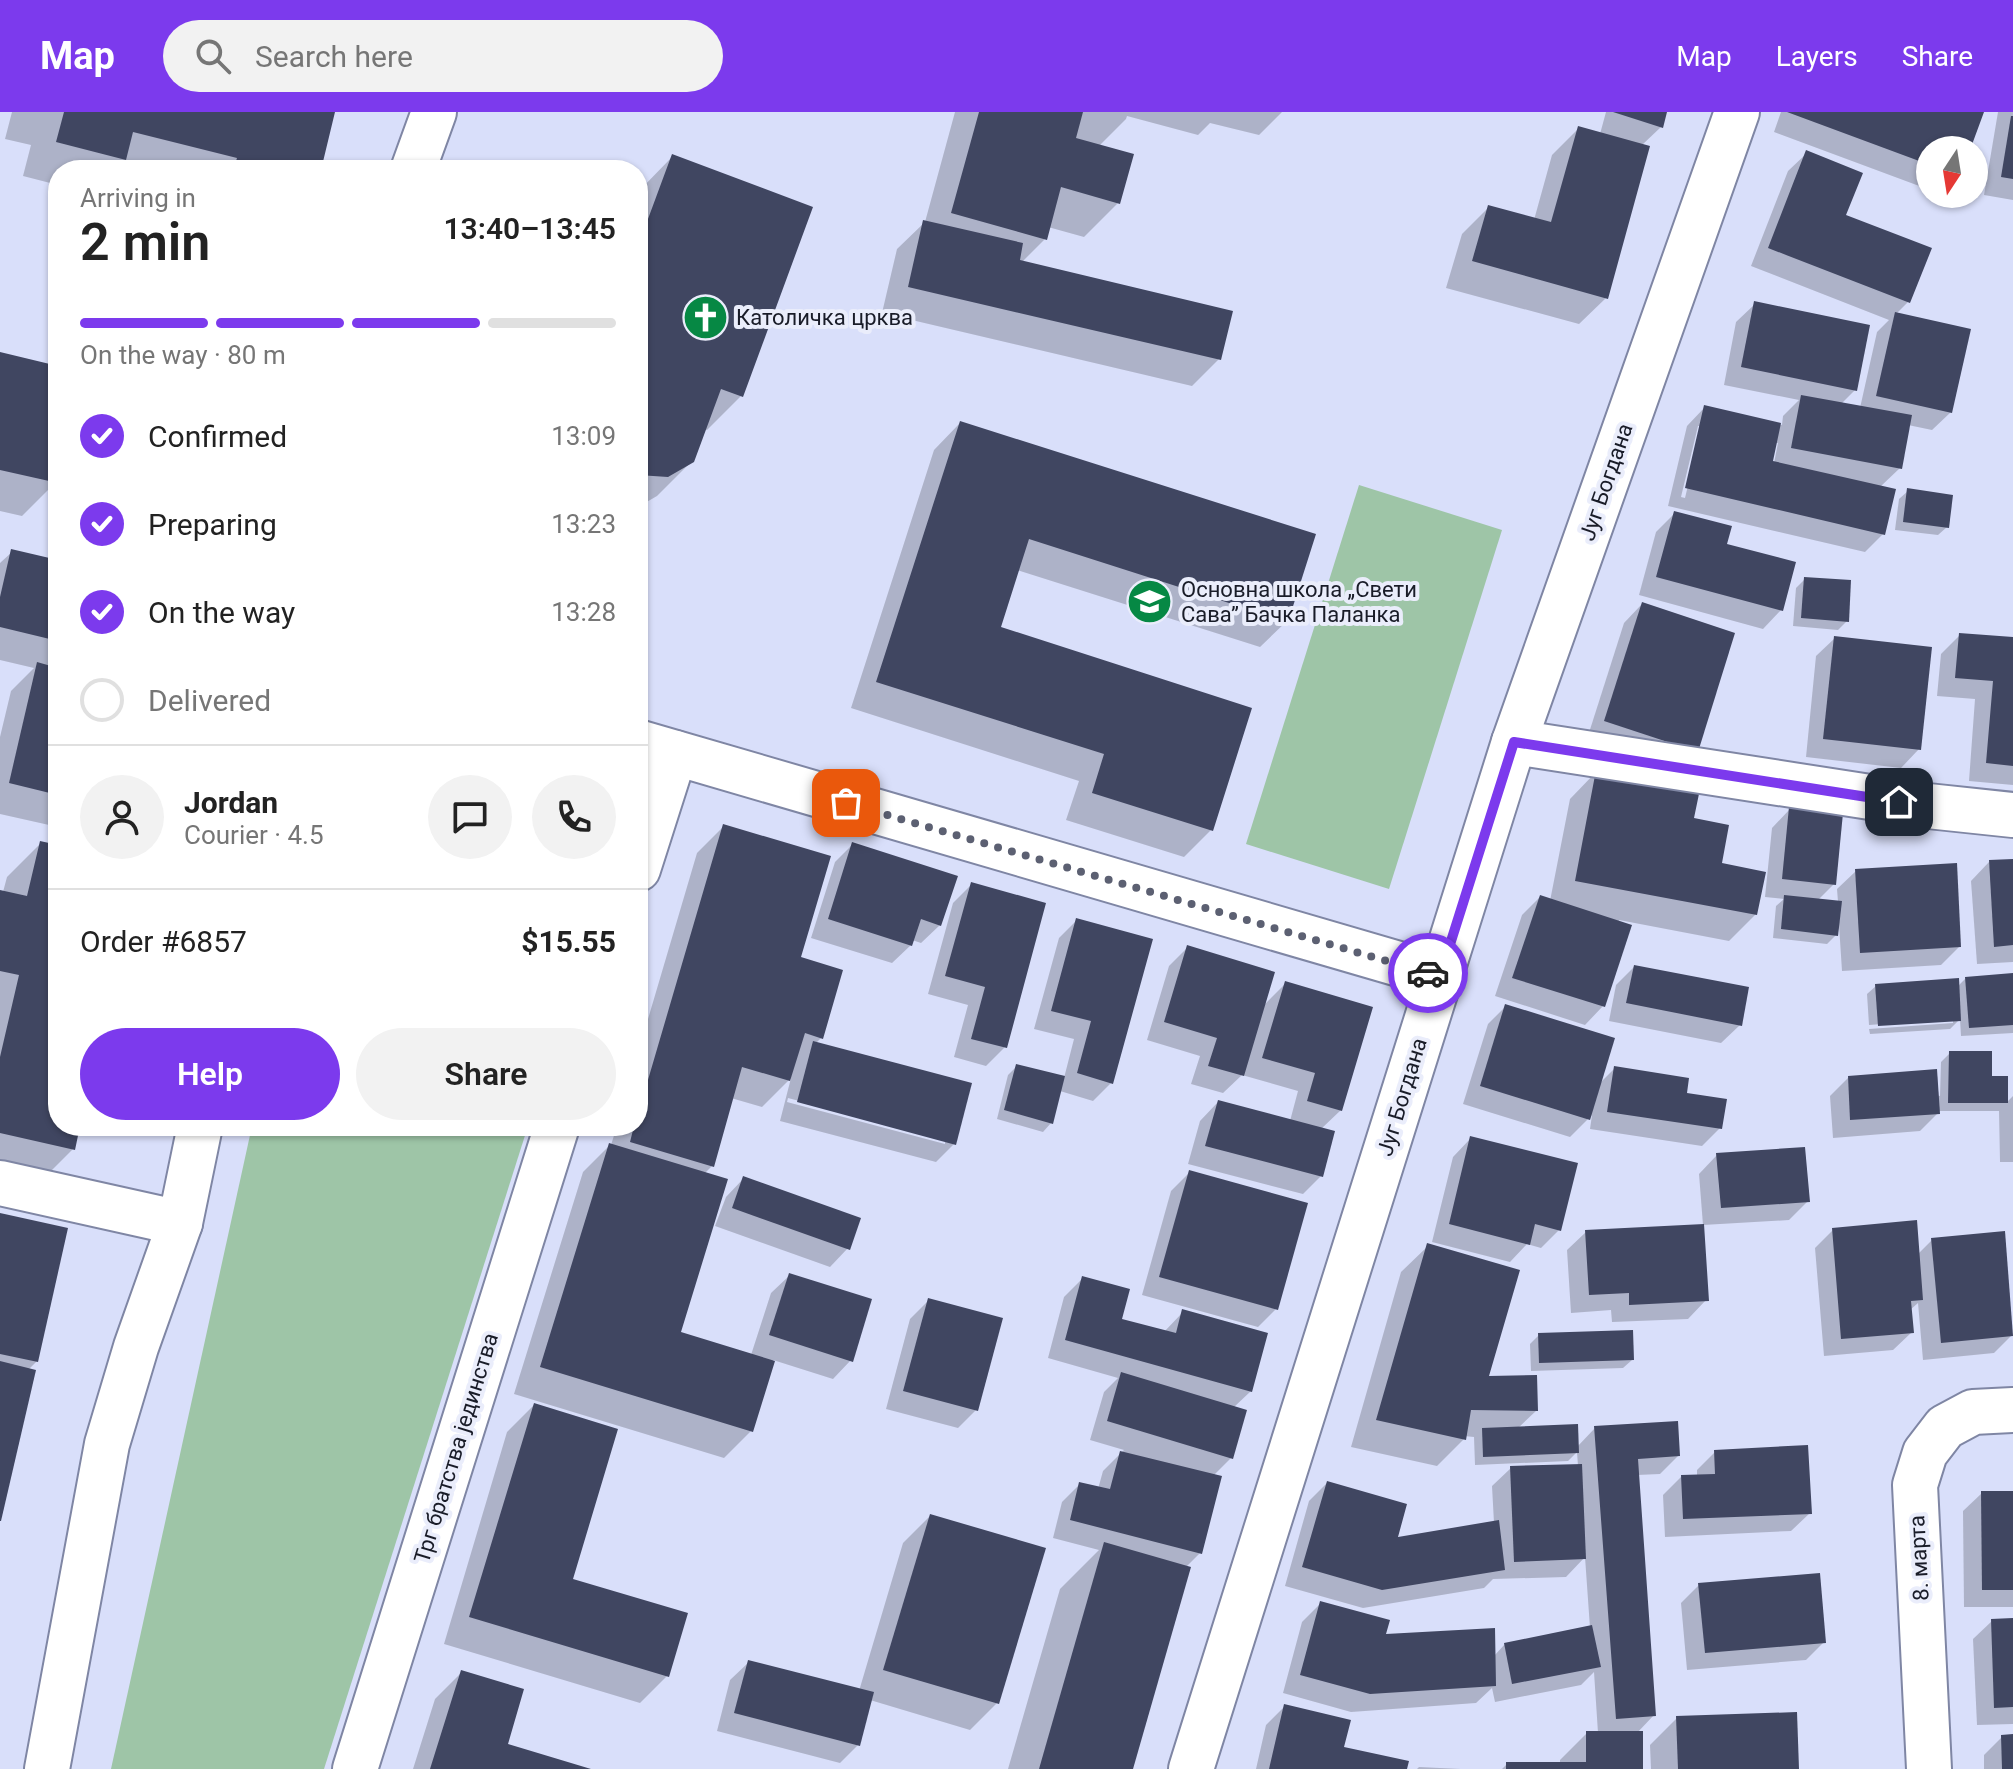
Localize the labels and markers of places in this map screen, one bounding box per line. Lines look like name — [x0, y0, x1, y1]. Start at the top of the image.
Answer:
church icon: Католичка црква — [681, 293, 729, 341]
place label: Католичка црква — [736, 305, 913, 330]
place label: Основна школа „Свети Сава” Бачка Паланка — [1181, 577, 1417, 627]
school or university icon: Основна школа „Свети Сава” Бачка Паланка — [1126, 578, 1174, 626]
pin — [1865, 768, 1933, 836]
pin — [812, 769, 880, 837]

